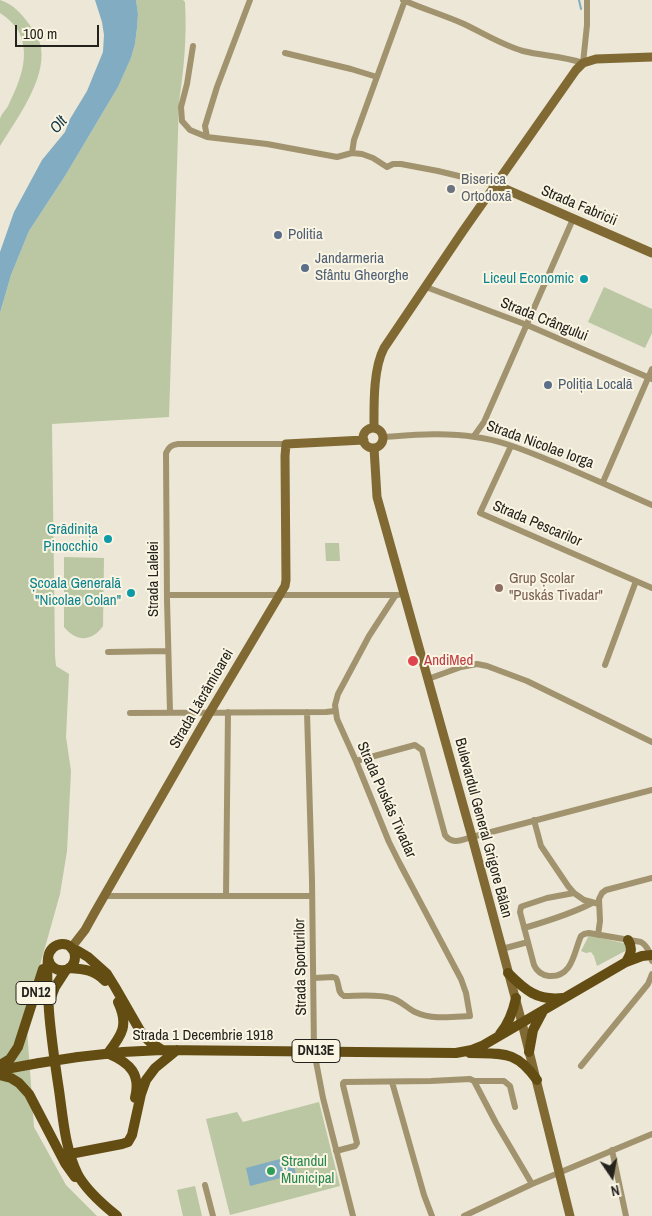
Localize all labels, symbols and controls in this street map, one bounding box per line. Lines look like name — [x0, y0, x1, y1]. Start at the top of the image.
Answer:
scale bar — [18, 15, 101, 47]
text: 100 m — [23, 23, 57, 44]
water label: Olt — [46, 112, 72, 138]
place label: Biserica Ortodoxă — [461, 171, 512, 206]
street label: Strada Fabricii — [538, 182, 620, 230]
marker: Biserica Ortodoxă — [445, 183, 457, 195]
place label: Politia — [288, 226, 323, 244]
marker: Politia — [272, 229, 284, 241]
place label: Jandarmeria Sfântu Gheorghe — [315, 250, 409, 285]
marker: Jandarmeria Sfântu Gheorghe — [299, 262, 311, 274]
place label: Liceul Economic — [483, 270, 574, 288]
marker: Liceul Economic — [578, 273, 590, 285]
street label: Strada Crângului — [498, 294, 590, 346]
place label: Poliția Locală — [558, 376, 633, 394]
marker: Poliția Locală — [542, 379, 554, 391]
street label: Strada Nicolae Iorga — [484, 417, 596, 473]
street label: Strada Pescarilor — [490, 497, 584, 551]
place label: Grădinița Pinocchio — [43, 521, 98, 556]
marker: Grădinița Pinocchio — [102, 533, 114, 545]
street label: Strada Lalelei — [145, 541, 163, 617]
place label: Grup Școlar "Puskás Tivadar" — [509, 570, 603, 605]
place label: Școala Generală "Nicolae Colan" — [29, 575, 121, 610]
marker: Grup Școlar "Puskás Tivadar" — [493, 582, 505, 594]
marker: Școala Generală "Nicolae Colan" — [125, 587, 137, 599]
street label: Strada Lăcrămioarei — [166, 646, 238, 752]
place label: AndiMed — [424, 652, 473, 670]
marker: AndiMed — [406, 654, 420, 668]
street label: Bulevardul General Grigore Bălan — [450, 736, 516, 920]
street label: Strada Puskás Tivadar — [352, 739, 420, 861]
street label: Strada Sporturilor — [291, 918, 311, 1016]
road number: DN12 — [16, 981, 56, 1004]
street label: Strada 1 Decembrie 1918 — [133, 1027, 273, 1045]
road number: DN13E — [292, 1040, 340, 1062]
north arrow — [587, 1151, 637, 1201]
place label: Ștrandul Municipal — [281, 1153, 334, 1188]
marker: Ștrandul Municipal — [265, 1165, 277, 1177]
text: N — [609, 1181, 621, 1200]

